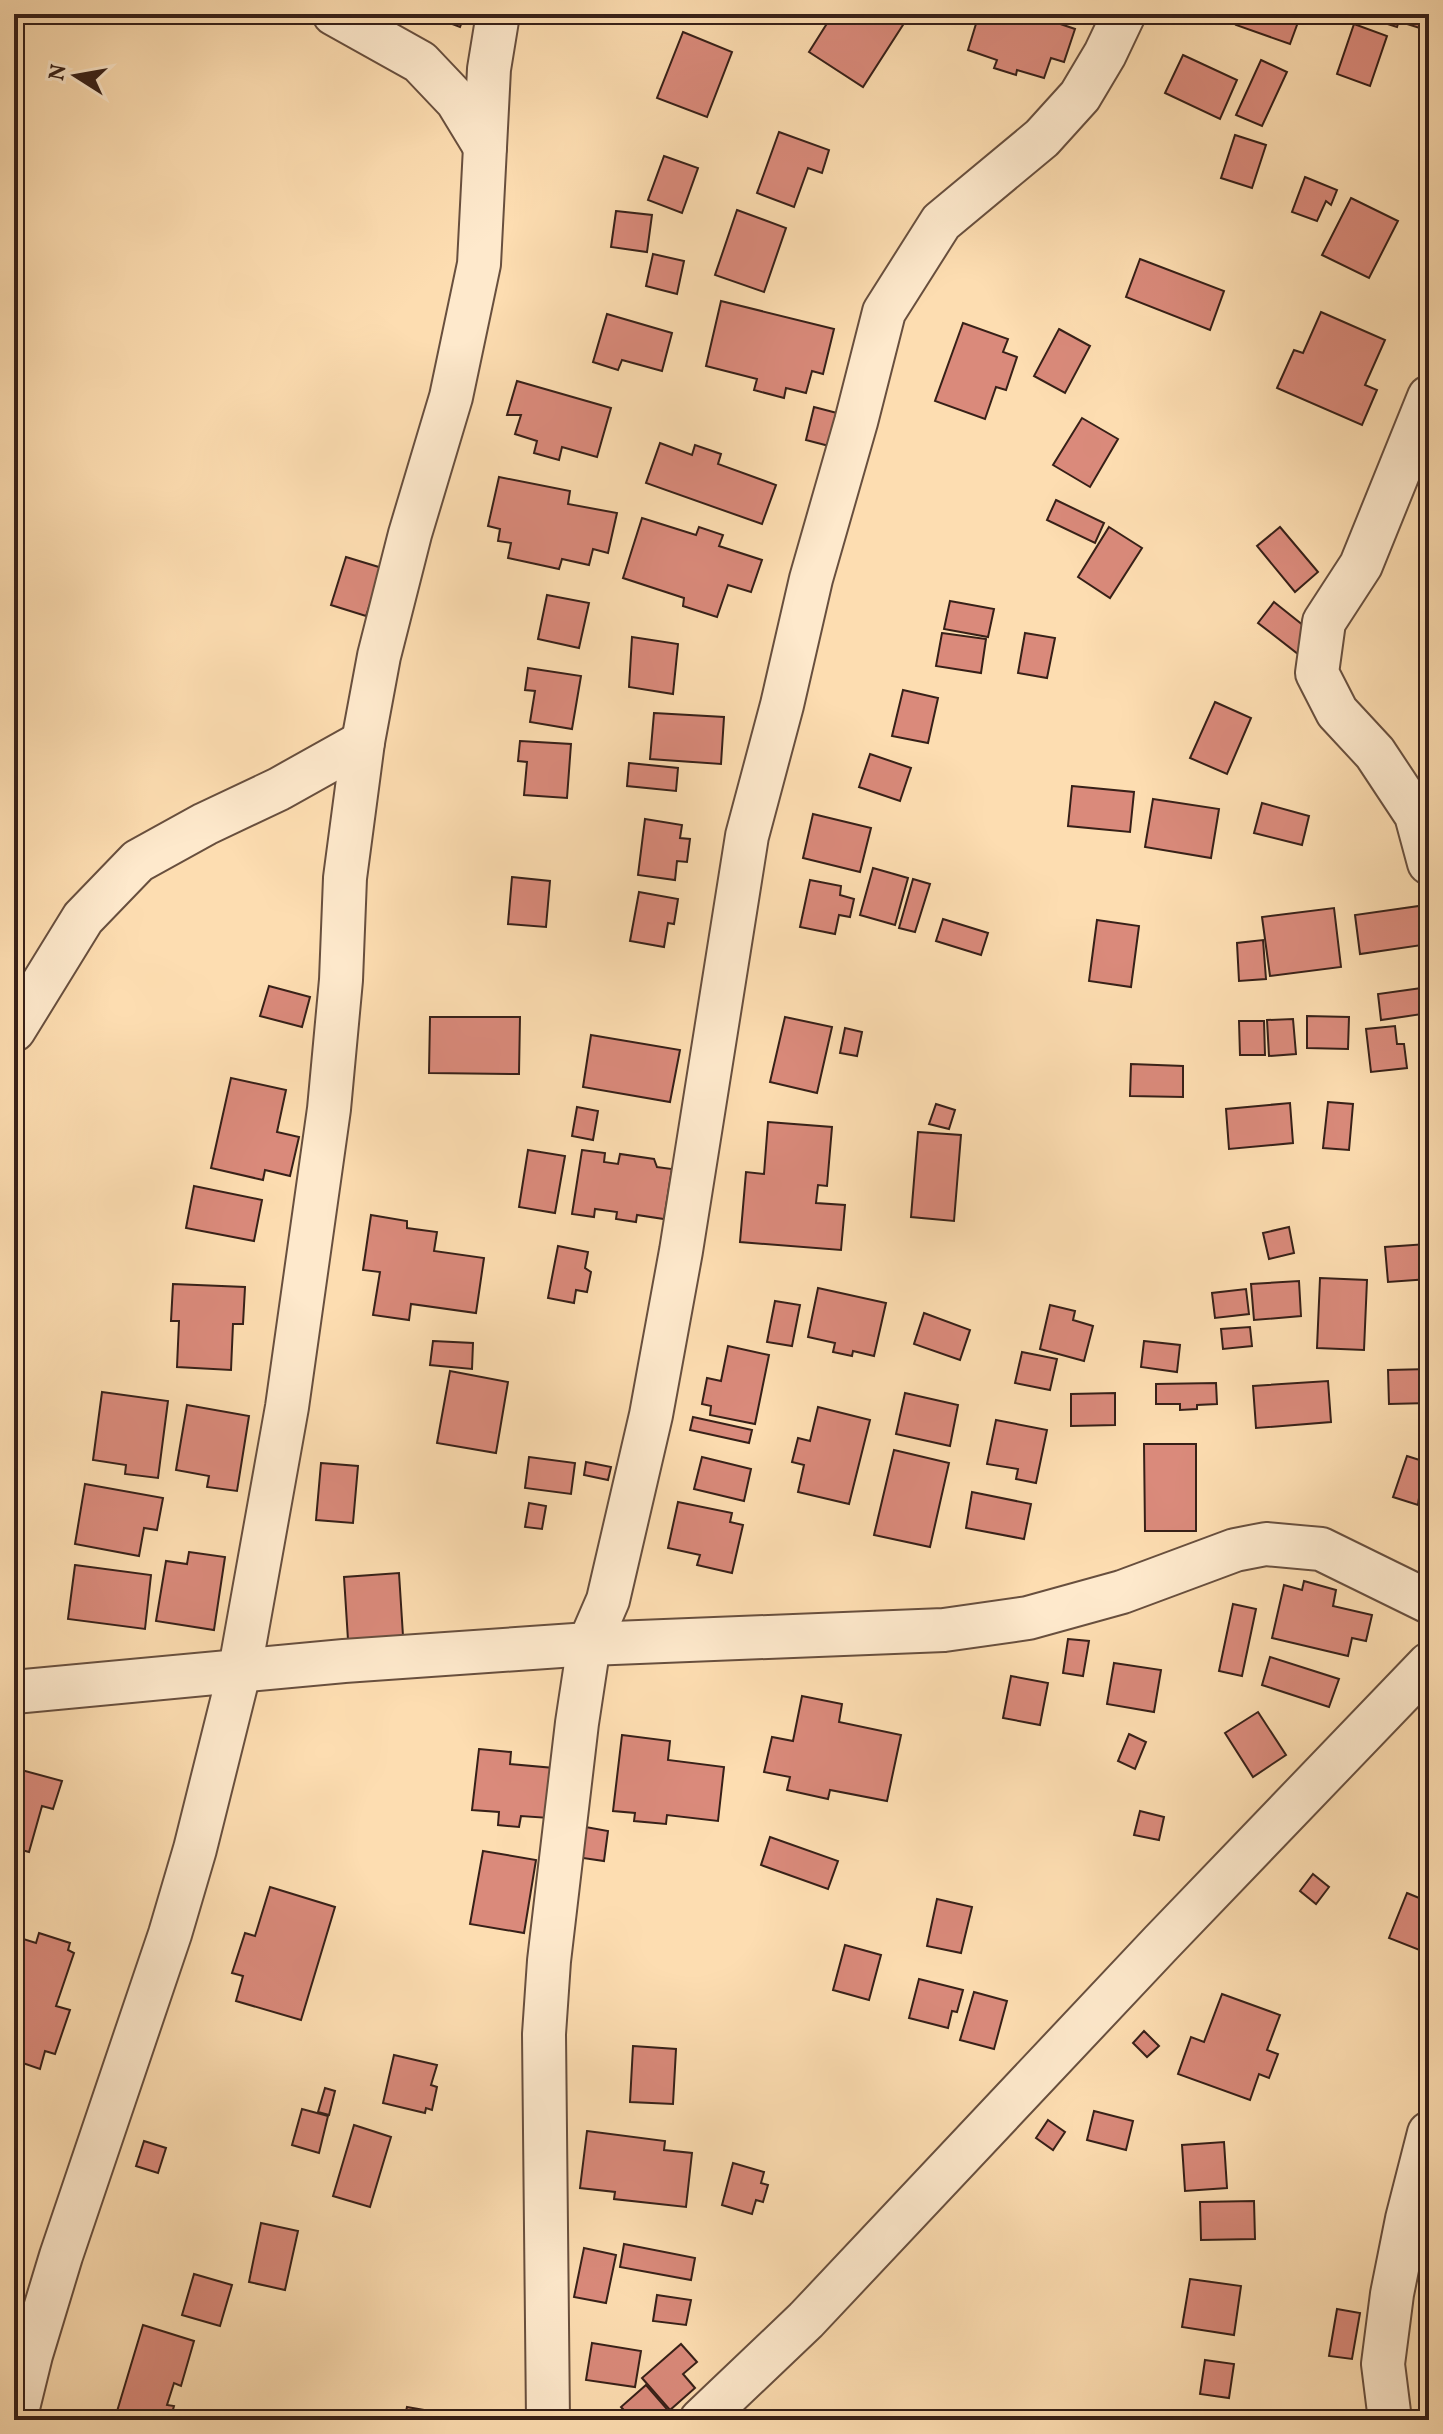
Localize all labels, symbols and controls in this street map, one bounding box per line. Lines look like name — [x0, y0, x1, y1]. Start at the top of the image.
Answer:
north arrow — [36, 36, 116, 116]
text: N — [42, 62, 76, 83]

